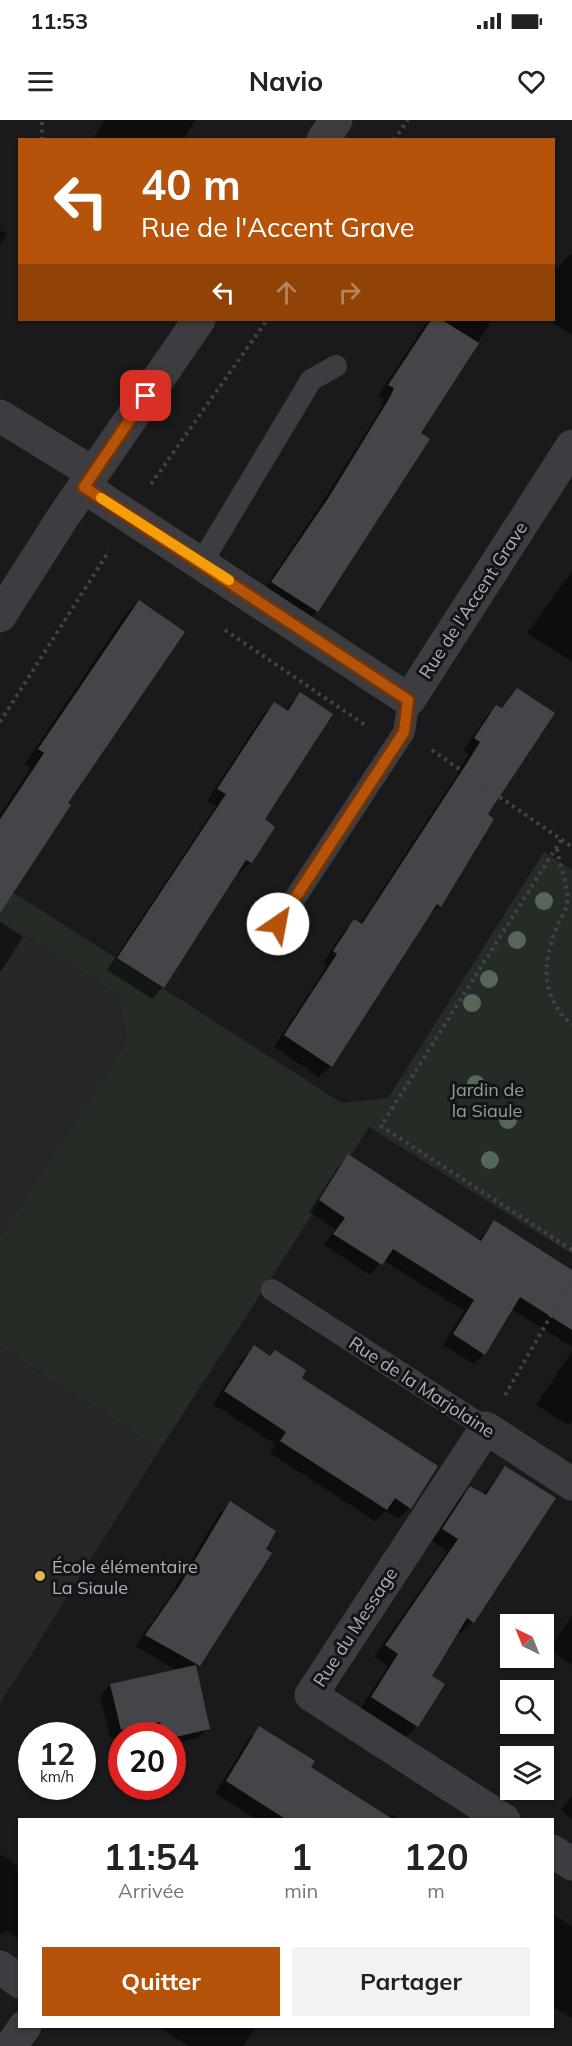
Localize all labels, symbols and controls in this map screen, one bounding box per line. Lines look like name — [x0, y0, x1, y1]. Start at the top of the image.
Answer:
text: 11:53 — [30, 7, 88, 35]
text: Navio — [249, 64, 323, 98]
icon: menu — [24, 65, 57, 98]
icon: heart — [515, 65, 548, 98]
text: 40 m — [141, 158, 241, 211]
icon: left — [42, 162, 120, 240]
text: Rue de l'Accent Grave — [141, 210, 415, 244]
icon: left — [207, 276, 240, 309]
icon: ahead — [270, 276, 303, 309]
icon: right — [333, 276, 366, 309]
pin — [120, 370, 171, 421]
icon: arrive — [129, 379, 162, 412]
street label: Rue de l'Accent Grave — [414, 517, 532, 683]
position arrow — [246, 892, 310, 956]
park label: Jardin de la Siaule — [450, 1078, 524, 1122]
street label: Rue de la Marjolaine — [345, 1331, 499, 1443]
place label: École élémentaire La Siaule — [52, 1555, 198, 1599]
street label: Rue du Message — [308, 1563, 402, 1691]
marker: École élémentaire La Siaule — [33, 1569, 47, 1583]
north arrow — [500, 1614, 554, 1668]
map controls — [500, 1614, 554, 1800]
button: search — [500, 1680, 554, 1734]
speed limit sign: 20 — [108, 1722, 186, 1800]
text: 12 — [39, 1735, 75, 1773]
button: layers — [500, 1746, 554, 1800]
text: km/h — [40, 1767, 74, 1786]
text: 11:54 — [103, 1834, 199, 1879]
text: 1 — [290, 1834, 312, 1879]
text: 120 — [404, 1834, 469, 1879]
text: Arrivée — [118, 1878, 184, 1903]
text: min — [284, 1878, 318, 1903]
text: m — [427, 1878, 445, 1903]
button: Quitter — [42, 1947, 280, 2016]
button: Partager — [292, 1947, 530, 2016]

